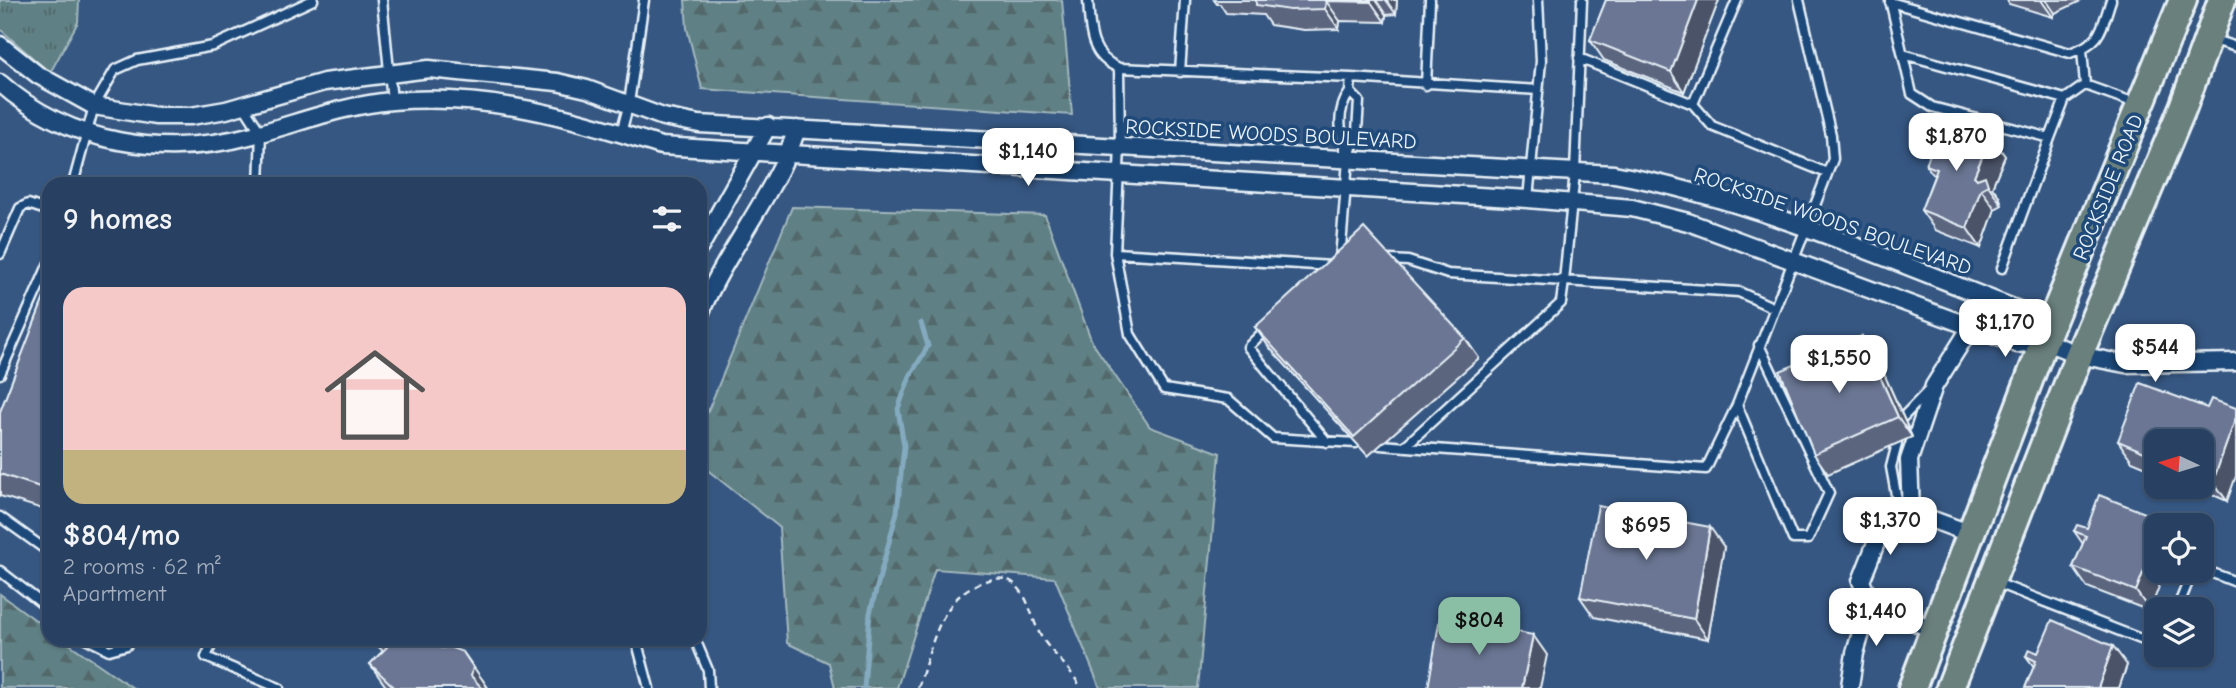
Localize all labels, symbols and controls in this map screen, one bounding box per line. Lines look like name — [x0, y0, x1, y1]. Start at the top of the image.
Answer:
street label: ROCKSIDE ROAD — [2068, 111, 2148, 263]
street label: ROCKSIDE WOODS BOULEVARD — [1125, 114, 1417, 154]
pin: $1,870 — [1899, 114, 2013, 173]
text: $1,870 — [1925, 122, 1987, 149]
pin: $1,140 — [971, 128, 1085, 188]
text: $1,140 — [998, 137, 1058, 164]
street label: ROCKSIDE WOODS BOULEVARD — [1691, 162, 1975, 280]
icon: filters — [648, 200, 686, 238]
text: 9 homes — [63, 202, 172, 237]
pin: $1,170 — [1948, 300, 2062, 359]
text: $1,170 — [1975, 308, 2035, 335]
pin: $544 — [2114, 324, 2196, 384]
icon: home — [312, 332, 438, 458]
text: $544 — [2131, 333, 2179, 360]
pin: $1,550 — [1782, 336, 1896, 395]
text: $1,550 — [1807, 344, 1871, 371]
north arrow — [2144, 429, 2214, 499]
map controls — [2144, 429, 2214, 667]
pin: $1,370 — [1833, 498, 1947, 557]
pin: $695 — [1605, 503, 1687, 562]
text: $1,370 — [1859, 506, 1921, 533]
text: $695 — [1621, 511, 1671, 538]
button: locate — [2144, 513, 2214, 583]
text: $804/mo — [63, 518, 180, 553]
text: 2 rooms · 62 m² — [63, 553, 221, 580]
text: Apartment — [63, 580, 166, 607]
pin: $1,440 — [1819, 588, 1933, 648]
text: $1,440 — [1845, 597, 1907, 624]
button: layers — [2144, 597, 2214, 667]
pin: $804 — [1438, 598, 1520, 657]
text: $804 — [1454, 606, 1504, 633]

